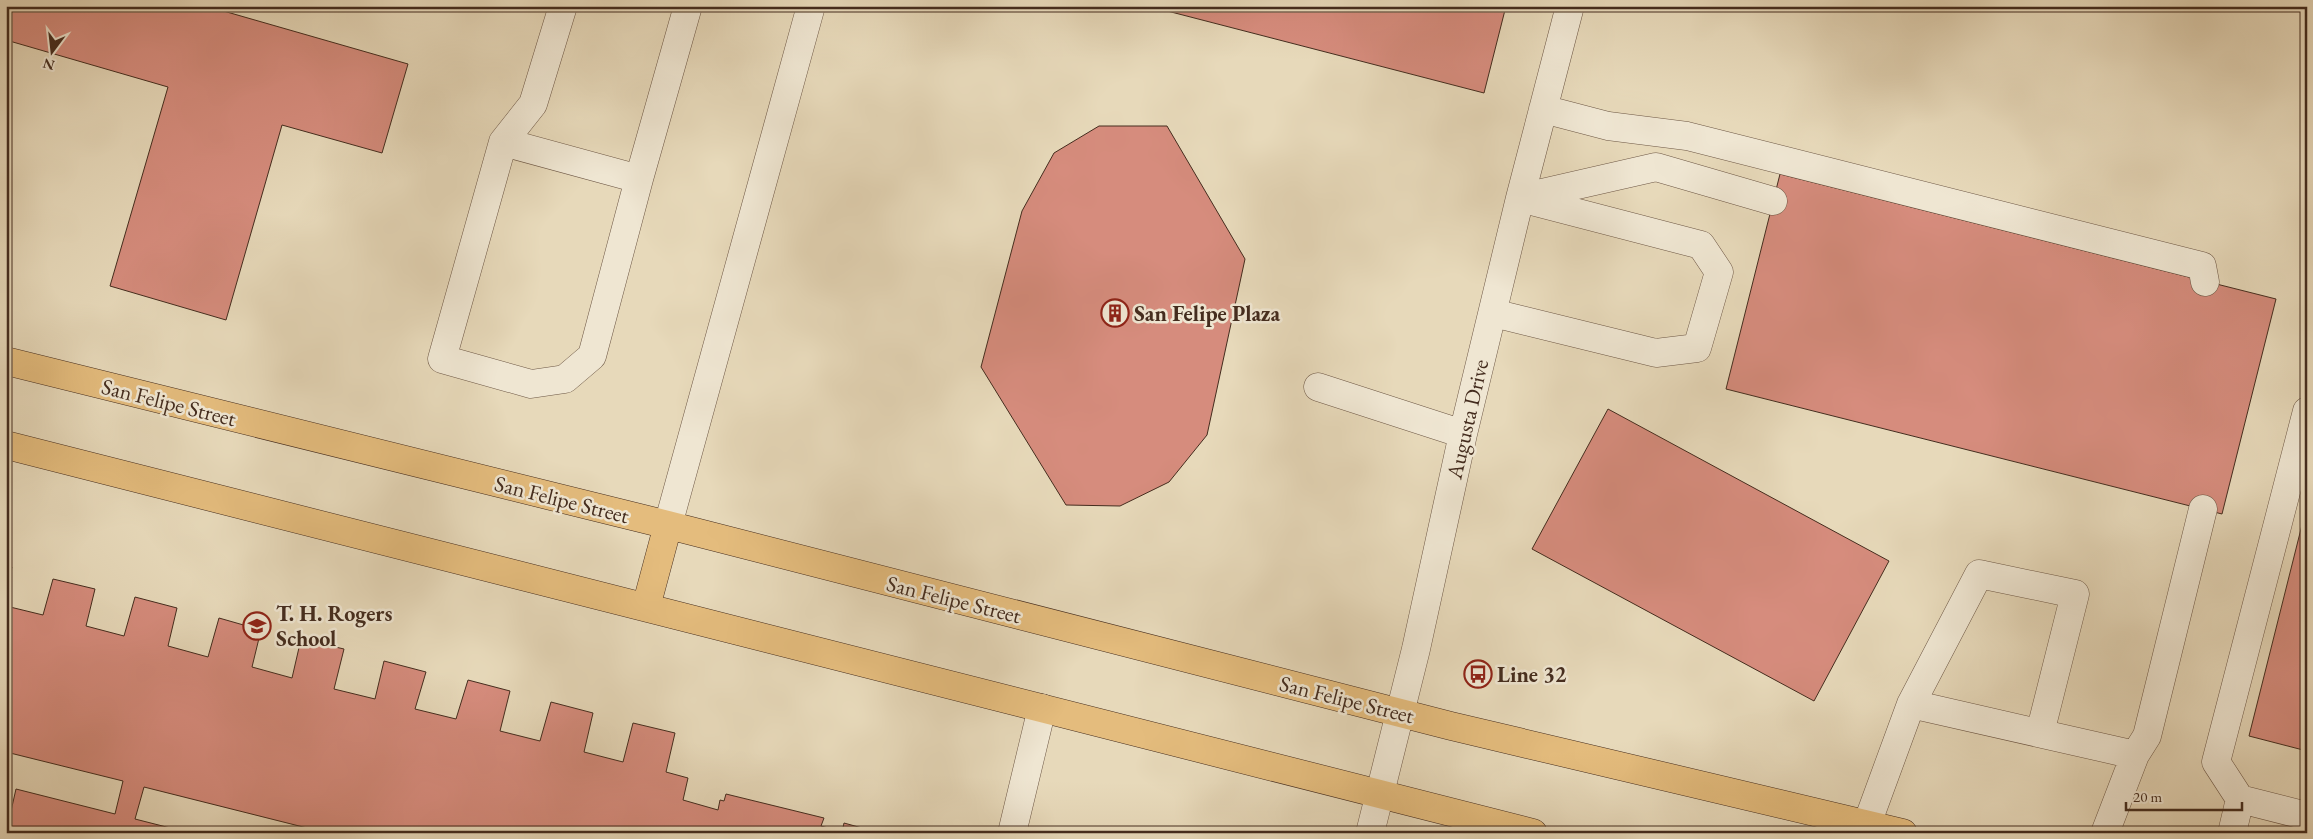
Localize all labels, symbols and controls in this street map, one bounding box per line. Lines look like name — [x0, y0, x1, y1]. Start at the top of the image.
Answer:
north arrow — [28, 28, 78, 78]
text: N — [40, 54, 56, 75]
building icon: San Felipe Plaza — [1100, 298, 1130, 328]
place label: San Felipe Plaza — [1134, 299, 1280, 328]
street label: Augusta Drive — [1439, 356, 1495, 483]
street label: San Felipe Street — [99, 372, 239, 433]
street label: San Felipe Street — [492, 469, 632, 530]
street label: San Felipe Street — [884, 569, 1024, 630]
place label: T. H. Rogers School — [276, 599, 392, 653]
school or university icon: T. H. Rogers School — [242, 611, 272, 641]
bus stop icon: Line 32 — [1463, 659, 1493, 689]
place label: Line 32 — [1497, 660, 1567, 689]
street label: San Felipe Street — [1277, 669, 1417, 730]
scale bar — [2126, 779, 2242, 811]
text: 20 m — [2133, 787, 2162, 806]

